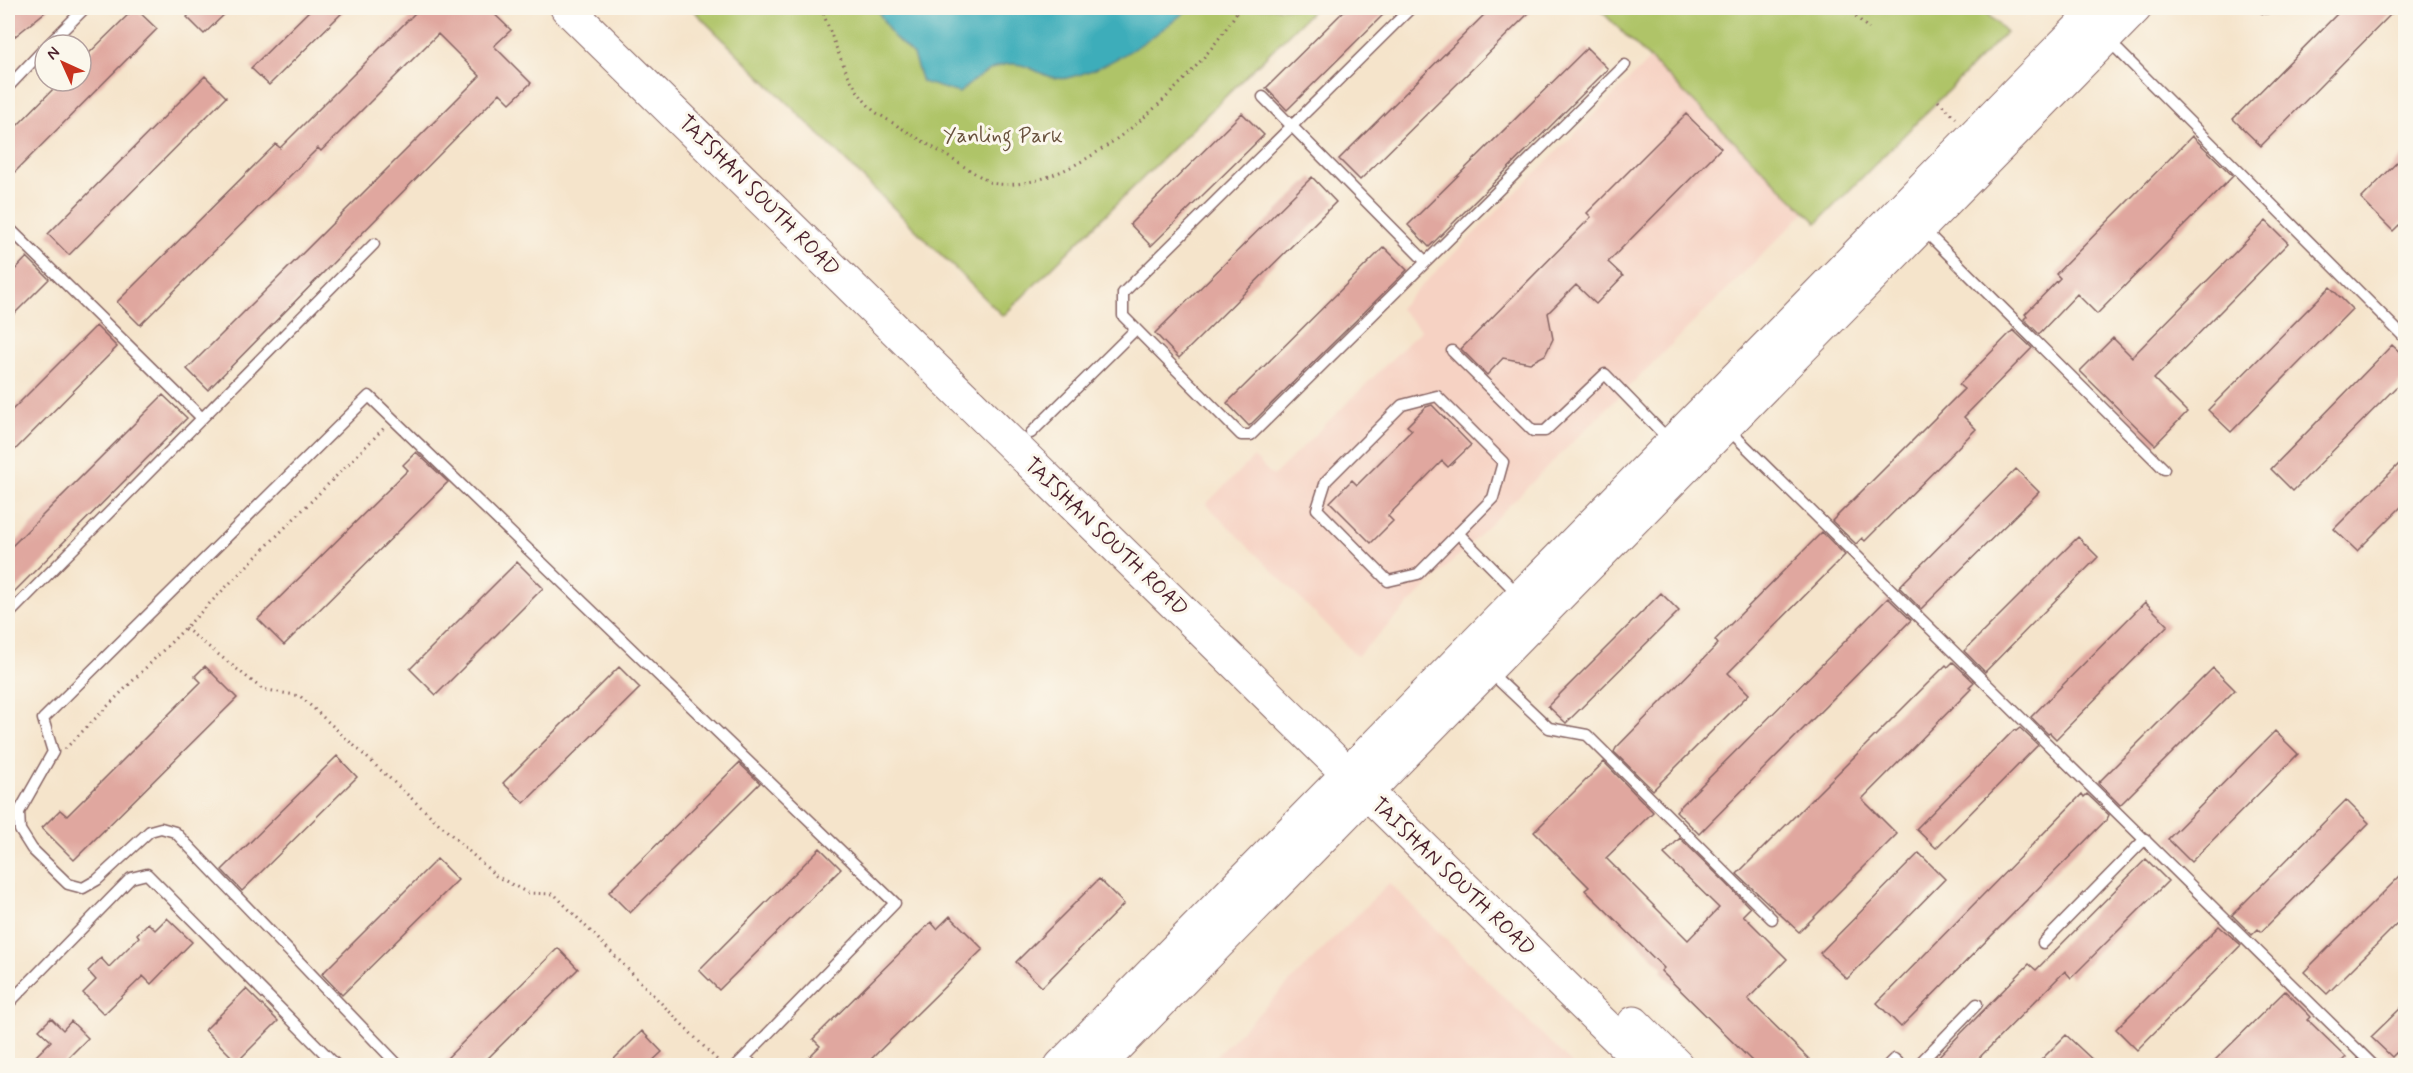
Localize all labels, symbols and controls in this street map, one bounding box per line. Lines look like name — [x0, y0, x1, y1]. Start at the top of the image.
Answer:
north arrow — [33, 33, 93, 93]
text: N — [42, 42, 65, 65]
street label: TAISHAN SOUTH ROAD — [672, 109, 846, 283]
park label: Yanling Park — [943, 122, 1063, 152]
street label: TAISHAN SOUTH ROAD — [1018, 451, 1194, 623]
street label: TAISHAN SOUTH ROAD — [1365, 791, 1541, 963]

